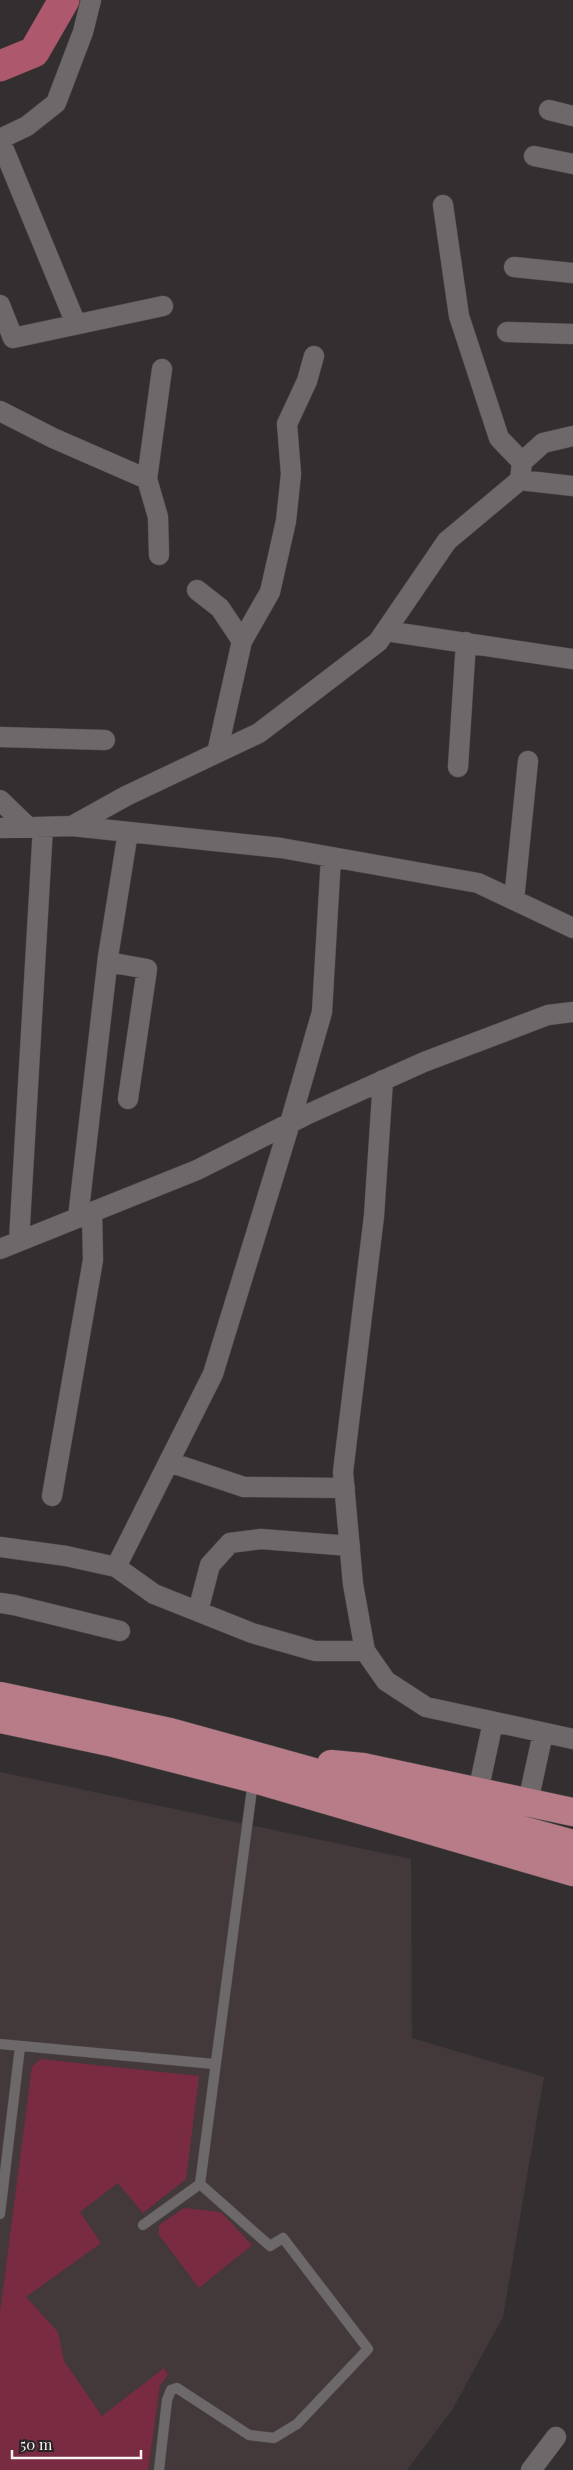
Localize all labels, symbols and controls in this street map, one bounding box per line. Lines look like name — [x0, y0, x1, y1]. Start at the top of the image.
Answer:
scale bar — [12, 2428, 141, 2460]
text: 50 m — [20, 2434, 53, 2454]

